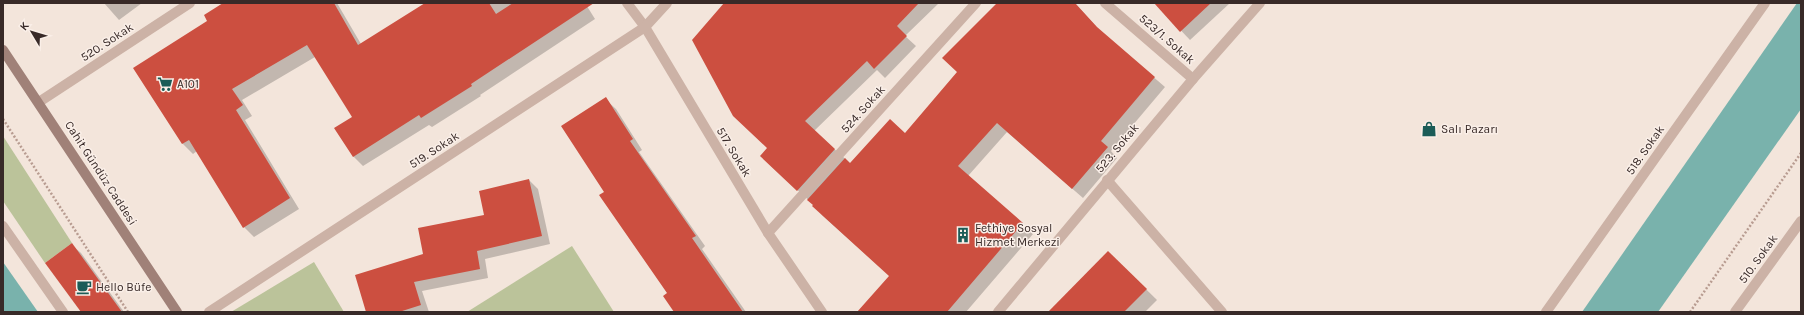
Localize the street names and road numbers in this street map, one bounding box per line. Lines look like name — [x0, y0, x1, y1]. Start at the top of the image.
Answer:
street label: 523/1. Sokak — [1136, 11, 1198, 67]
street label: 520. Sokak — [78, 20, 136, 64]
street label: 524. Sokak — [838, 82, 888, 136]
street label: Cahit Gündüz Caddesi — [62, 118, 140, 228]
street label: 523. Sokak — [1092, 120, 1142, 175]
street label: 518. Sokak — [1623, 122, 1667, 177]
street label: 517. Sokak — [714, 125, 754, 180]
street label: 519. Sokak — [406, 129, 462, 171]
street label: 510. Sokak — [1736, 232, 1780, 286]

